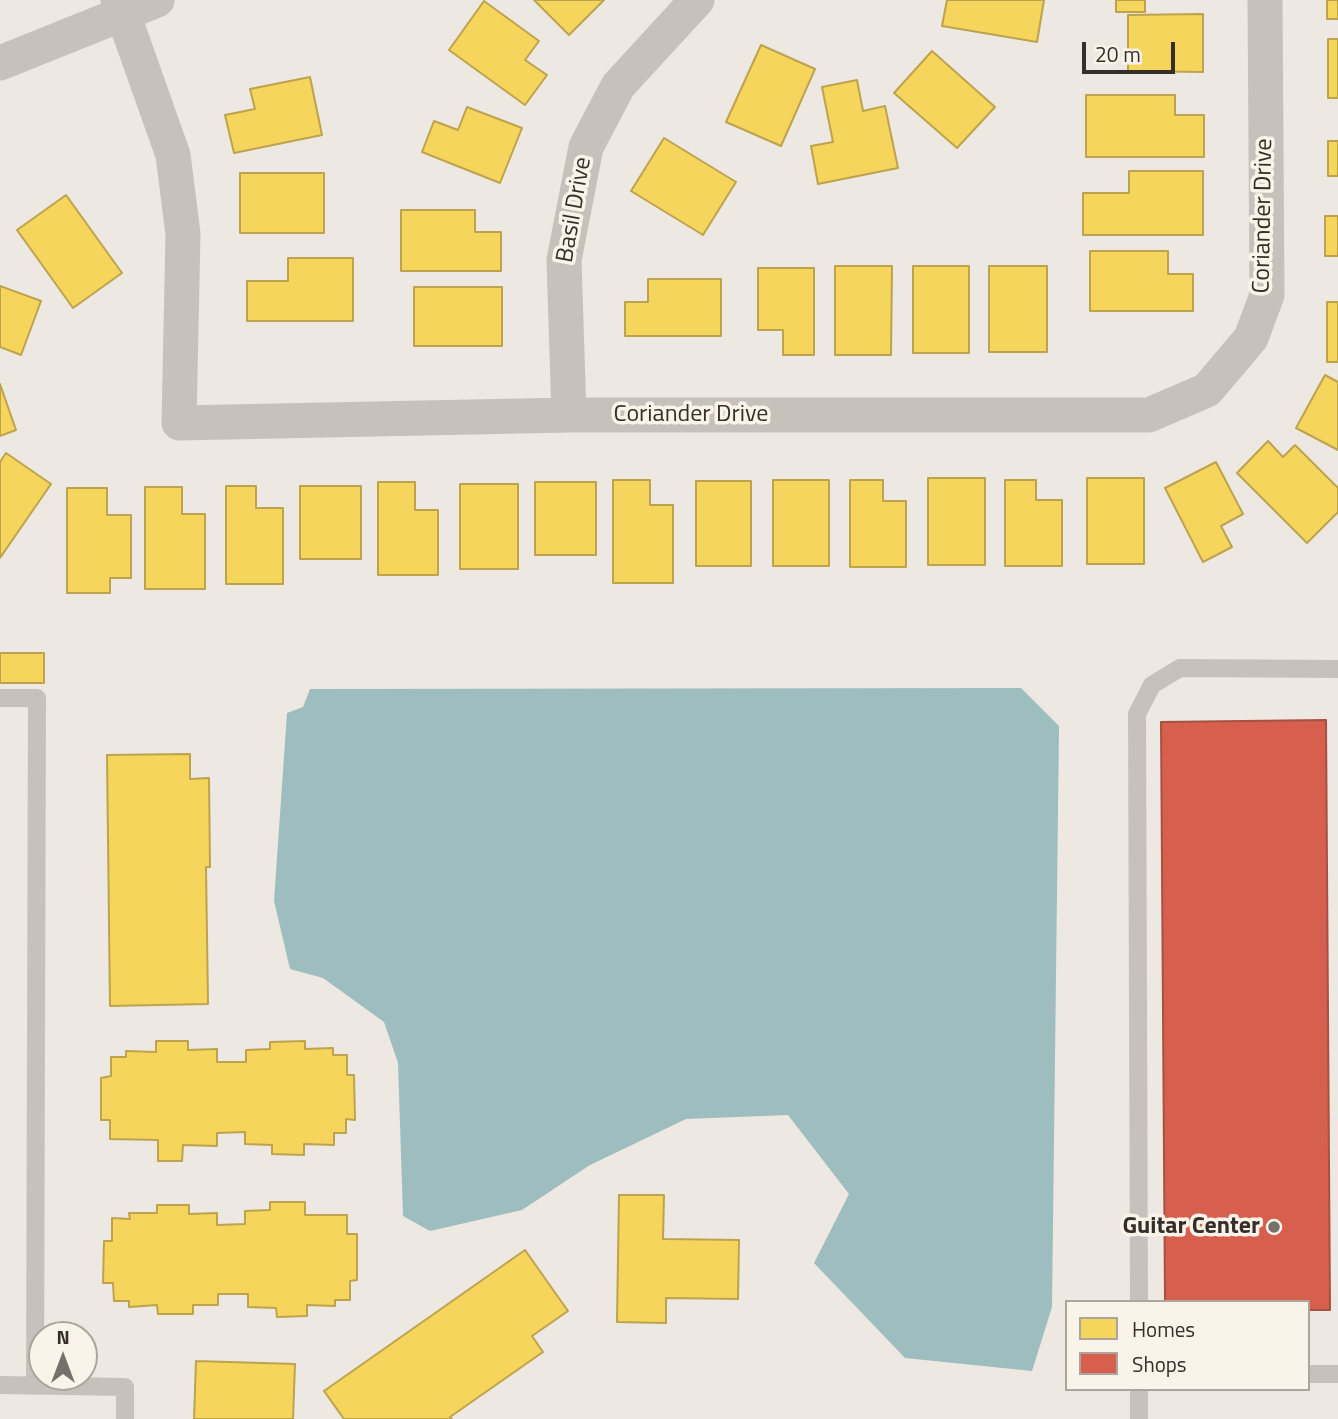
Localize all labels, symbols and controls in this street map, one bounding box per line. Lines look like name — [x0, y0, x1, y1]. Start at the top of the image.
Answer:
scale bar — [1086, 28, 1179, 72]
text: 20 m — [1095, 38, 1141, 70]
street label: Coriander Drive — [1248, 138, 1280, 294]
street label: Basil Drive — [552, 155, 598, 265]
street label: Coriander Drive — [614, 401, 768, 429]
place label: Guitar Center — [1122, 1213, 1260, 1241]
marker: Guitar Center — [1266, 1219, 1282, 1235]
legend — [1065, 1300, 1310, 1391]
text: Homes — [1132, 1313, 1195, 1345]
north arrow — [28, 1321, 98, 1391]
text: N — [56, 1322, 70, 1351]
text: Shops — [1132, 1348, 1187, 1380]

